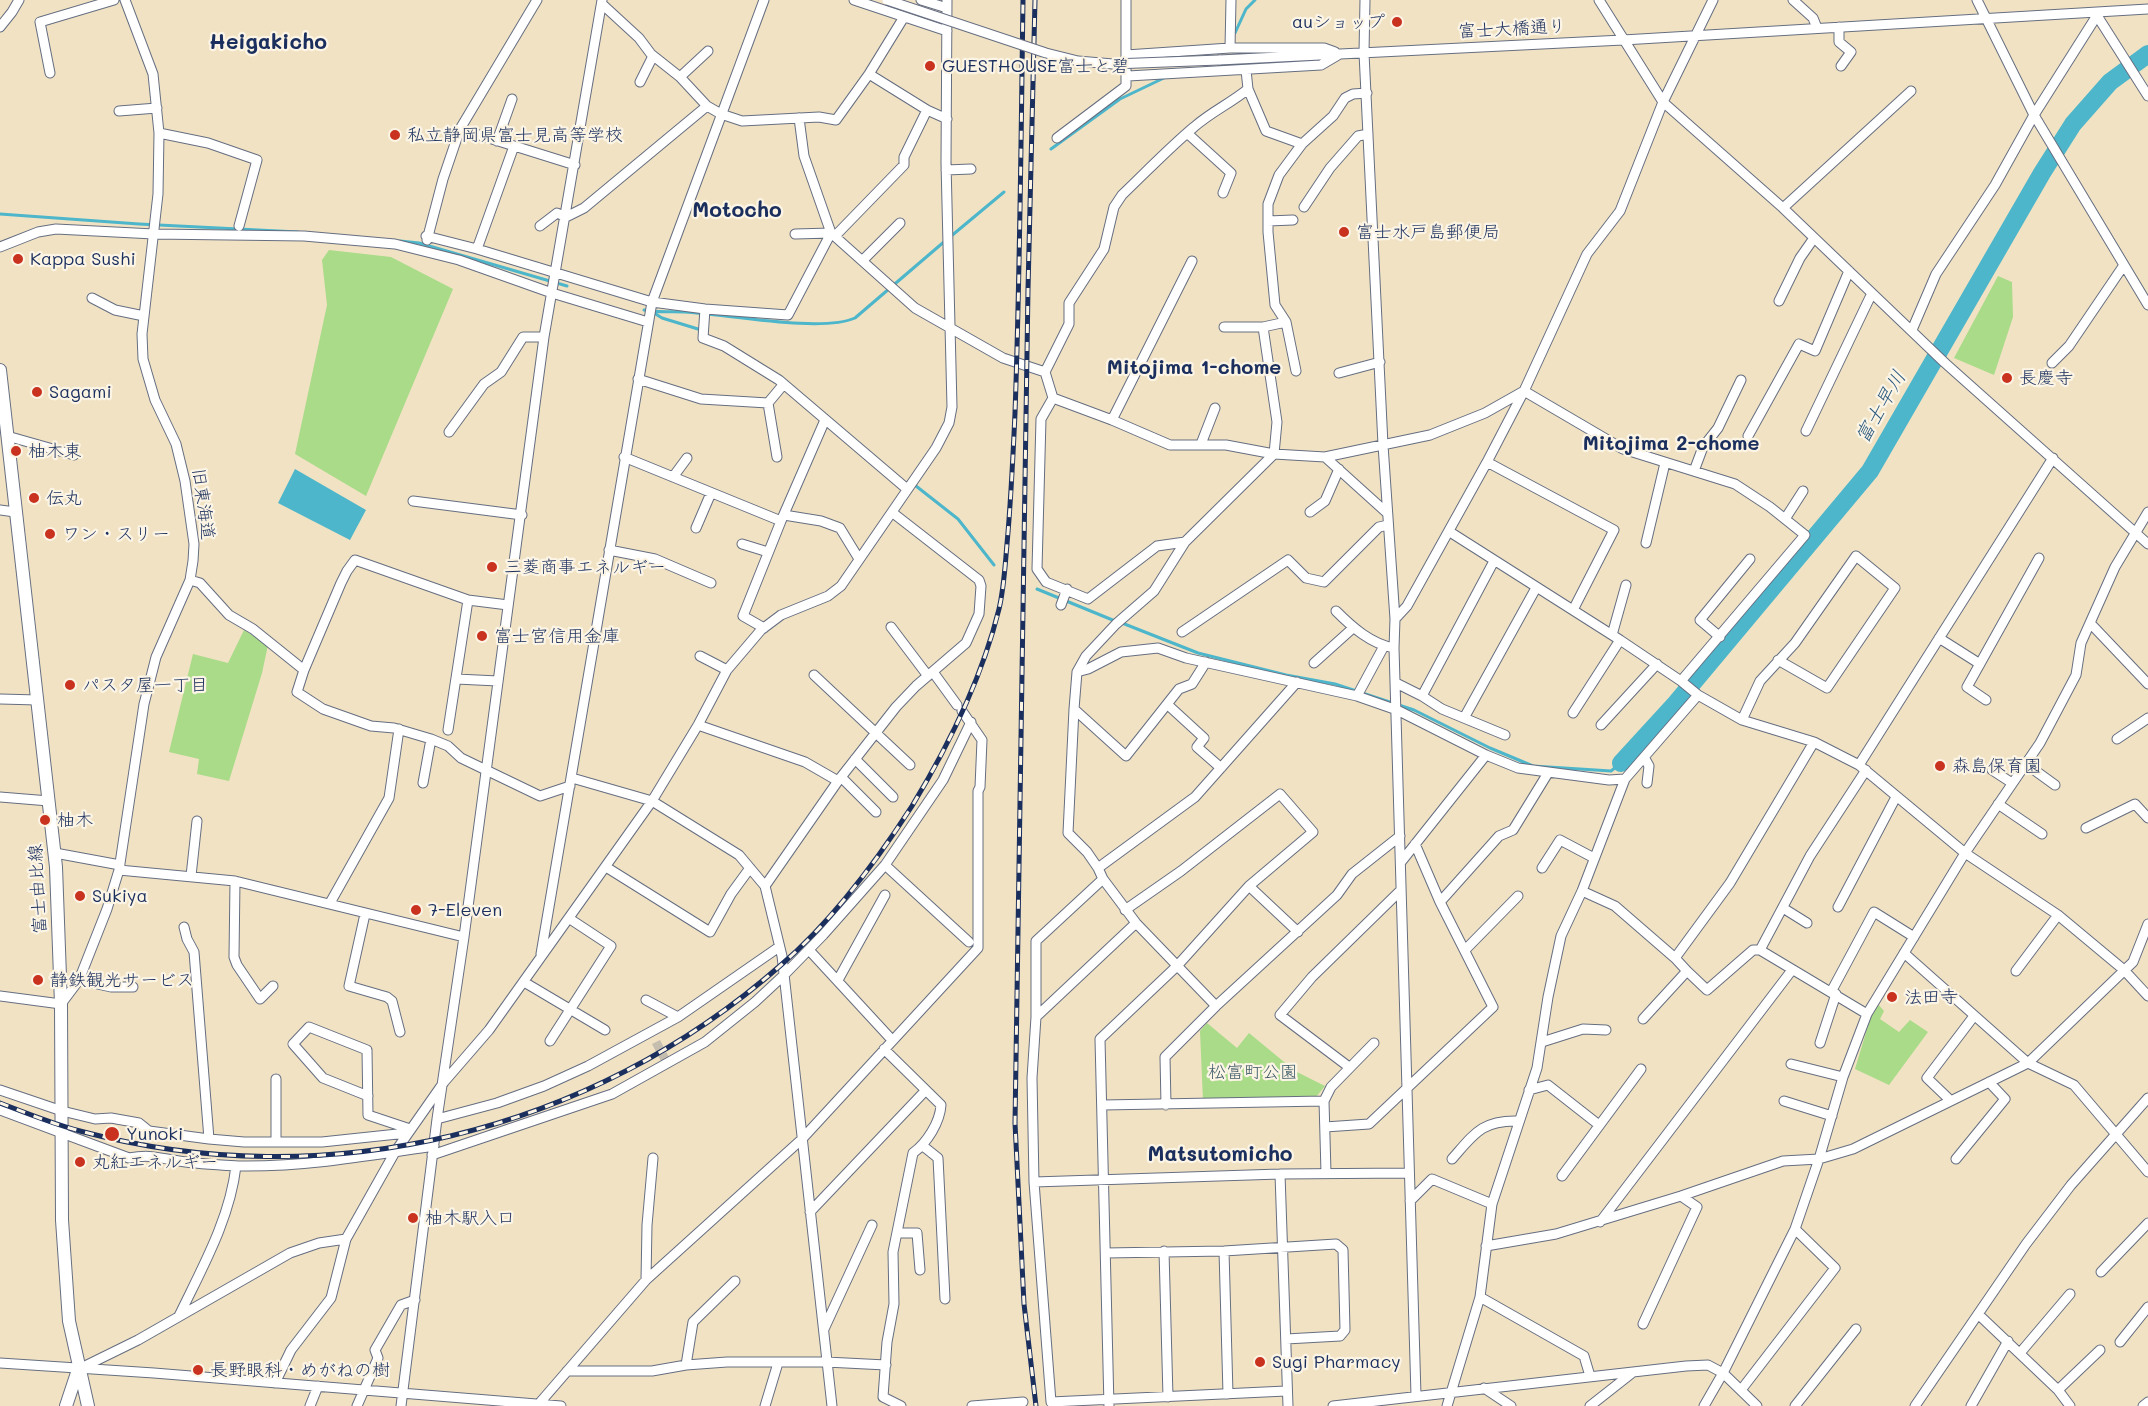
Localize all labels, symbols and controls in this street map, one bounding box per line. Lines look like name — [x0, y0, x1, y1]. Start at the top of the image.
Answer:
place label: auショップ — [1292, 11, 1385, 33]
marker: auショップ — [1390, 15, 1404, 29]
street label: 富士大橋通り — [1458, 15, 1566, 43]
district label: Heigakicho — [209, 30, 327, 56]
place label: GUESTHOUSE富士と碧 — [942, 55, 1129, 77]
marker: GUESTHOUSE富士と碧 — [923, 59, 937, 73]
place label: 私立静岡県富士見高等学校 — [407, 124, 623, 146]
marker: 私立静岡県富士見高等学校 — [388, 128, 402, 142]
district label: Motocho — [692, 198, 782, 224]
place label: 富士水戸島郵便局 — [1356, 221, 1500, 243]
marker: 富士水戸島郵便局 — [1337, 225, 1351, 239]
place label: Kappa Sushi — [30, 248, 136, 270]
marker: Kappa Sushi — [11, 252, 25, 266]
district label: Mitojima 1-chome — [1107, 356, 1281, 380]
water label: 富士早川 — [1851, 366, 1911, 448]
place label: 長慶寺 — [2019, 367, 2073, 389]
marker: 長慶寺 — [2000, 371, 2014, 385]
place label: Sagami — [49, 381, 112, 403]
marker: Sagami — [30, 385, 44, 399]
district label: Mitojima 2-chome — [1583, 432, 1759, 456]
place label: 柚木東 — [28, 440, 82, 462]
marker: 柚木東 — [9, 444, 23, 458]
street label: 旧東海道 — [187, 467, 219, 541]
place label: 伝丸 — [46, 487, 82, 509]
marker: 伝丸 — [27, 491, 41, 505]
place label: ワン・スリー — [62, 523, 170, 545]
marker: ワン・スリー — [43, 527, 57, 541]
place label: 三菱商事エネルギー — [504, 556, 666, 578]
marker: 三菱商事エネルギー — [485, 560, 499, 574]
place label: 富士宮信用金庫 — [494, 625, 620, 647]
marker: 富士宮信用金庫 — [475, 629, 489, 643]
place label: パスタ屋一丁目 — [82, 674, 208, 696]
marker: パスタ屋一丁目 — [63, 678, 77, 692]
place label: 森島保育園 — [1952, 755, 2042, 777]
marker: 森島保育園 — [1933, 759, 1947, 773]
place label: 柚木 — [57, 809, 93, 831]
marker: 柚木 — [38, 813, 52, 827]
street label: 富士由比線 — [25, 843, 51, 935]
place label: Sukiya — [92, 885, 148, 907]
marker: Sukiya — [73, 889, 87, 903]
place label: 7-Eleven — [428, 899, 502, 921]
marker: 7-Eleven — [409, 903, 423, 917]
place label: 静鉄観光サービス — [50, 969, 194, 991]
marker: 静鉄観光サービス — [31, 973, 45, 987]
place label: 法田寺 — [1904, 986, 1958, 1008]
marker: 法田寺 — [1885, 990, 1899, 1004]
park label: 松富町公園 — [1208, 1061, 1298, 1083]
place label: Yunoki — [126, 1123, 183, 1145]
marker: Yunoki — [103, 1125, 121, 1143]
district label: Matsutomicho — [1147, 1142, 1293, 1168]
place label: 丸紅エネルギー — [92, 1151, 218, 1173]
marker: 丸紅エネルギー — [73, 1155, 87, 1169]
place label: 柚木駅入口 — [425, 1207, 515, 1229]
marker: 柚木駅入口 — [406, 1211, 420, 1225]
place label: Sugi Pharmacy — [1272, 1351, 1401, 1373]
marker: Sugi Pharmacy — [1253, 1355, 1267, 1369]
place label: 長野眼科・めがねの樹 — [210, 1359, 390, 1381]
marker: 長野眼科・めがねの樹 — [191, 1363, 205, 1377]

